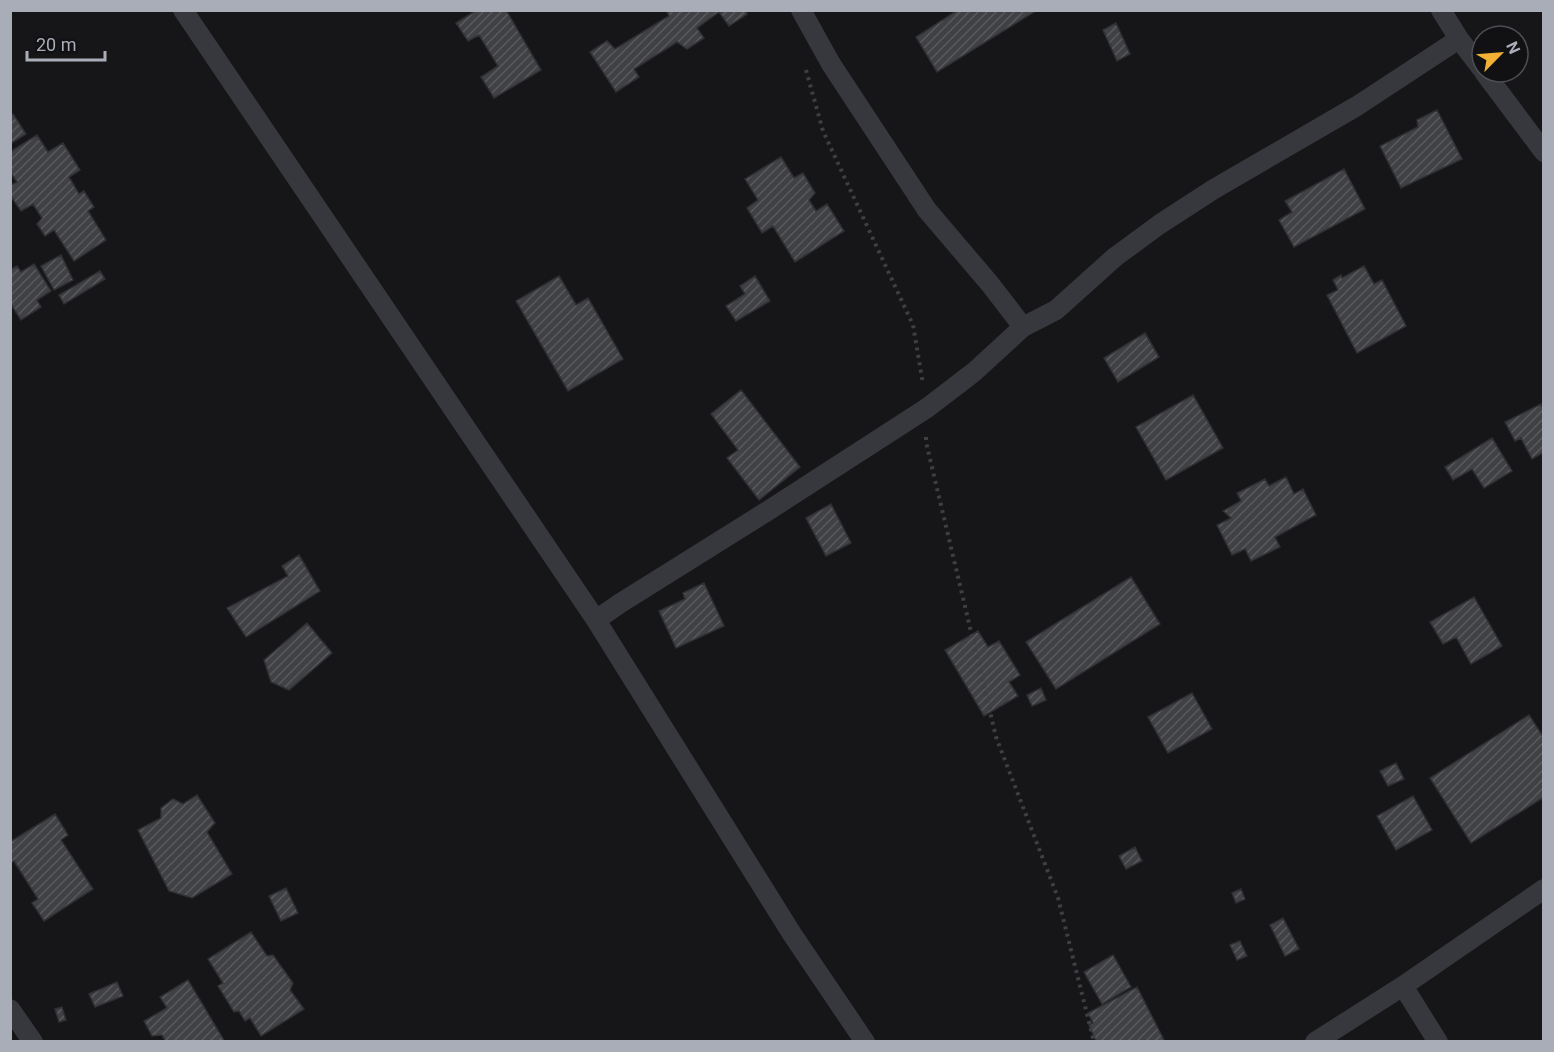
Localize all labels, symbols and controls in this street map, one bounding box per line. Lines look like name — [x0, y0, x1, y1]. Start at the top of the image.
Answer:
scale bar — [27, 24, 105, 62]
north arrow — [1470, 24, 1530, 84]
text: 20 m — [36, 34, 76, 55]
text: N — [1502, 39, 1524, 57]

